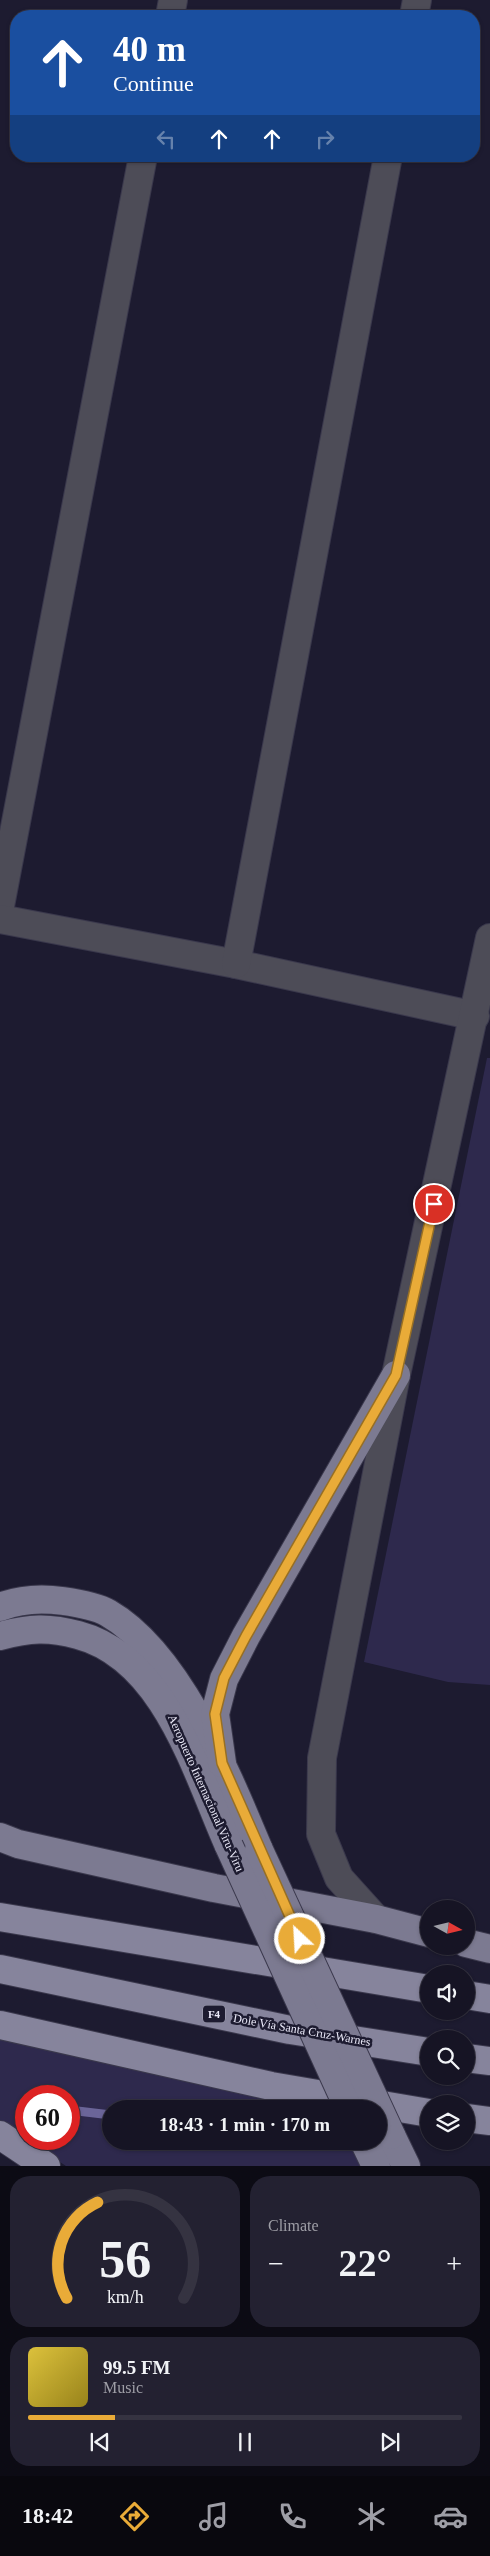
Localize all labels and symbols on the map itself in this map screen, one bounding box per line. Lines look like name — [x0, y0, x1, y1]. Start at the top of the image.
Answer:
pin — [413, 1183, 455, 1225]
street label: Aeropuerto Internacional Viru-Viru — [165, 1712, 247, 1874]
north arrow — [420, 1900, 475, 1955]
position arrow — [273, 1912, 325, 1964]
road number: F4 — [203, 2006, 225, 2022]
street label: Dole Vía Santa Cruz-Warnes — [232, 2011, 372, 2049]
speed limit sign: 60 — [15, 2085, 80, 2150]

